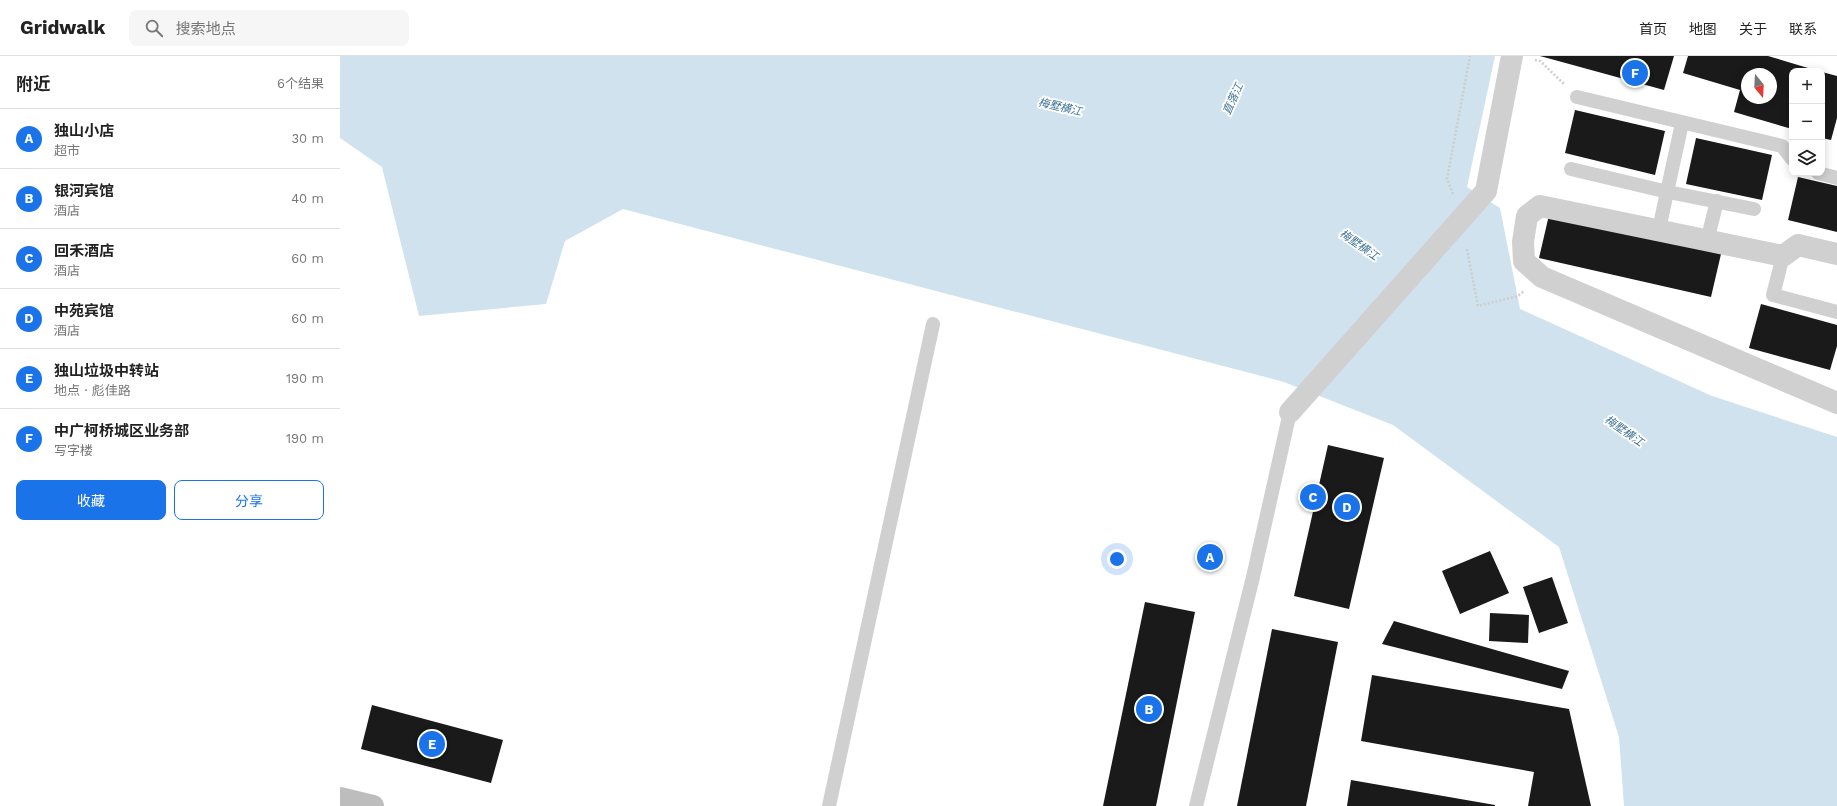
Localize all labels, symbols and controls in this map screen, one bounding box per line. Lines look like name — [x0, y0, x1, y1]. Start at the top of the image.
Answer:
search box — [129, 10, 409, 46]
text: Gridwalk — [20, 16, 105, 39]
icon: search — [143, 17, 165, 39]
text: 搜索地点 — [175, 20, 235, 38]
text: 首页 — [1639, 21, 1667, 37]
text: 地图 — [1689, 21, 1717, 37]
text: 关于 — [1739, 21, 1767, 37]
text: 联系 — [1789, 21, 1817, 37]
pin: F — [1622, 58, 1648, 88]
north arrow — [1741, 68, 1777, 104]
map controls — [1789, 68, 1825, 176]
button: + — [1789, 68, 1825, 104]
text: 附近 — [16, 74, 50, 94]
text: 6个结果 — [277, 76, 324, 91]
water label: 直落江 — [1220, 80, 1246, 117]
water label: 梅墅横江 — [1037, 96, 1084, 119]
button: − — [1789, 104, 1825, 140]
text: 独山小店 — [54, 122, 114, 140]
text: A — [25, 131, 33, 146]
text: 30 m — [292, 131, 324, 146]
button: layers — [1789, 140, 1825, 176]
text: 超市 — [54, 143, 80, 158]
text: 银河宾馆 — [54, 182, 114, 200]
text: B — [25, 191, 33, 206]
text: 40 m — [291, 191, 324, 206]
text: 酒店 — [54, 203, 80, 218]
water label: 梅墅横江 — [1337, 227, 1382, 264]
text: 回禾酒店 — [54, 242, 114, 260]
text: C — [25, 251, 33, 266]
text: 60 m — [291, 251, 324, 266]
text: 酒店 — [54, 263, 80, 278]
text: 中苑宾馆 — [54, 302, 114, 320]
text: D — [24, 311, 34, 326]
text: 60 m — [291, 311, 324, 326]
text: 酒店 — [54, 323, 80, 338]
text: 独山垃圾中转站 — [54, 362, 159, 380]
text: E — [25, 371, 33, 386]
text: 190 m — [286, 371, 324, 386]
text: 地点 · 彪佳路 — [54, 383, 131, 398]
water label: 梅墅横江 — [1602, 413, 1647, 450]
text: 中广柯桥城区业务部 — [54, 422, 189, 440]
text: F — [25, 431, 33, 446]
text: 190 m — [286, 431, 324, 446]
text: 写字楼 — [54, 443, 93, 458]
button: 收藏 — [16, 480, 166, 520]
button: 分享 — [174, 480, 324, 520]
pin: C — [1300, 482, 1326, 512]
pin: D — [1334, 492, 1360, 522]
pin: A — [1197, 542, 1223, 572]
your location — [1107, 549, 1127, 569]
pin: B — [1136, 694, 1162, 724]
pin: E — [419, 729, 445, 759]

